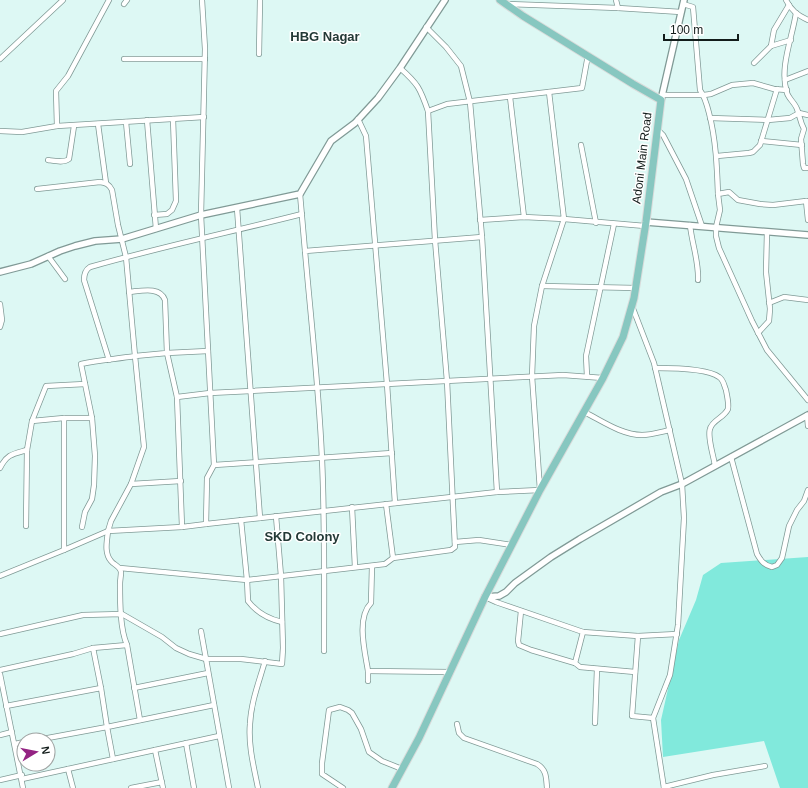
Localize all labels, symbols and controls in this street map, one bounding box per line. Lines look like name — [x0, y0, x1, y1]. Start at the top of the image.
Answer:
scale bar — [664, 16, 738, 42]
text: 100 m — [670, 23, 703, 37]
district label: HBG Nagar — [290, 29, 360, 44]
street label: Adoni Main Road — [629, 111, 655, 205]
district label: SKD Colony — [264, 529, 340, 544]
north arrow — [16, 732, 56, 772]
text: N — [39, 745, 52, 755]

